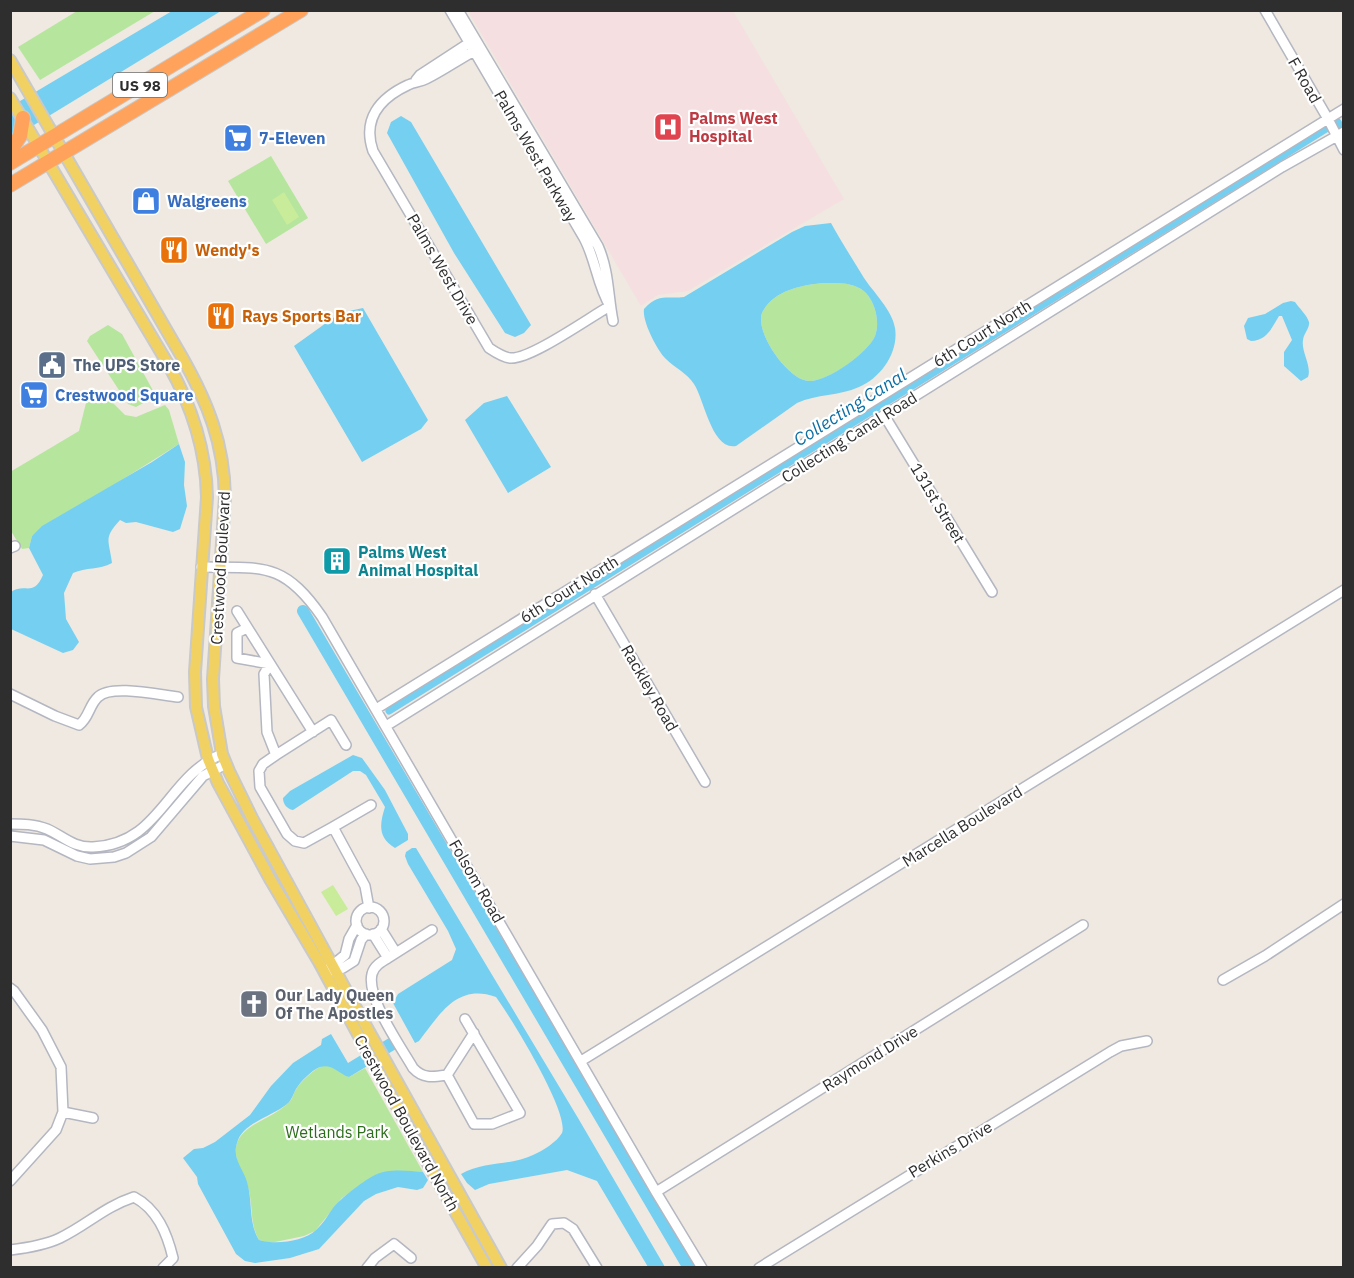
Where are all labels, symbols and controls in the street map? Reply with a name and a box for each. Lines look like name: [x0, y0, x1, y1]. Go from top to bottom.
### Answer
street label: F Road: [1284, 54, 1326, 106]
road number: US 98: [113, 73, 167, 97]
street label: Palms West Parkway: [490, 87, 582, 225]
place label: Palms West Hospital: [689, 108, 778, 146]
hospital icon: Palms West Hospital: [652, 111, 684, 143]
supermarket icon: 7-Eleven: [222, 122, 254, 154]
place label: 7-Eleven: [259, 128, 325, 148]
shop icon: Walgreens: [130, 185, 162, 217]
place label: Walgreens: [167, 191, 247, 211]
street label: Palms West Drive: [403, 210, 483, 328]
restaurant icon: Wendy's: [158, 234, 190, 266]
place label: Wendy's: [195, 240, 260, 260]
street label: 6th Court North: [929, 295, 1035, 371]
restaurant icon: Rays Sports Bar: [205, 300, 237, 332]
place label: Rays Sports Bar: [242, 306, 362, 326]
public building icon: The UPS Store: [36, 349, 68, 381]
place label: The UPS Store: [73, 355, 180, 375]
water label: Collecting Canal: [789, 363, 911, 451]
supermarket icon: Crestwood Square: [18, 379, 50, 411]
place label: Crestwood Square: [55, 385, 193, 405]
street label: Collecting Canal Road: [777, 387, 921, 487]
street label: 131st Street: [906, 459, 970, 547]
street label: Crestwood Boulevard: [206, 491, 234, 645]
place label: Palms West Animal Hospital: [358, 542, 478, 580]
building icon: Palms West Animal Hospital: [321, 545, 353, 577]
street label: 6th Court North: [516, 551, 622, 627]
street label: Rackley Road: [617, 641, 683, 735]
street label: Marcella Boulevard: [898, 781, 1026, 871]
street label: Folsom Road: [445, 836, 509, 926]
place label: Our Lady Queen Of The Apostles: [275, 985, 394, 1023]
church icon: Our Lady Queen Of The Apostles: [238, 988, 270, 1020]
street label: Raymond Drive: [819, 1021, 922, 1095]
street label: Crestwood Boulevard North: [350, 1031, 464, 1215]
street label: Perkins Drive: [904, 1116, 996, 1182]
park label: Wetlands Park: [285, 1122, 389, 1142]

